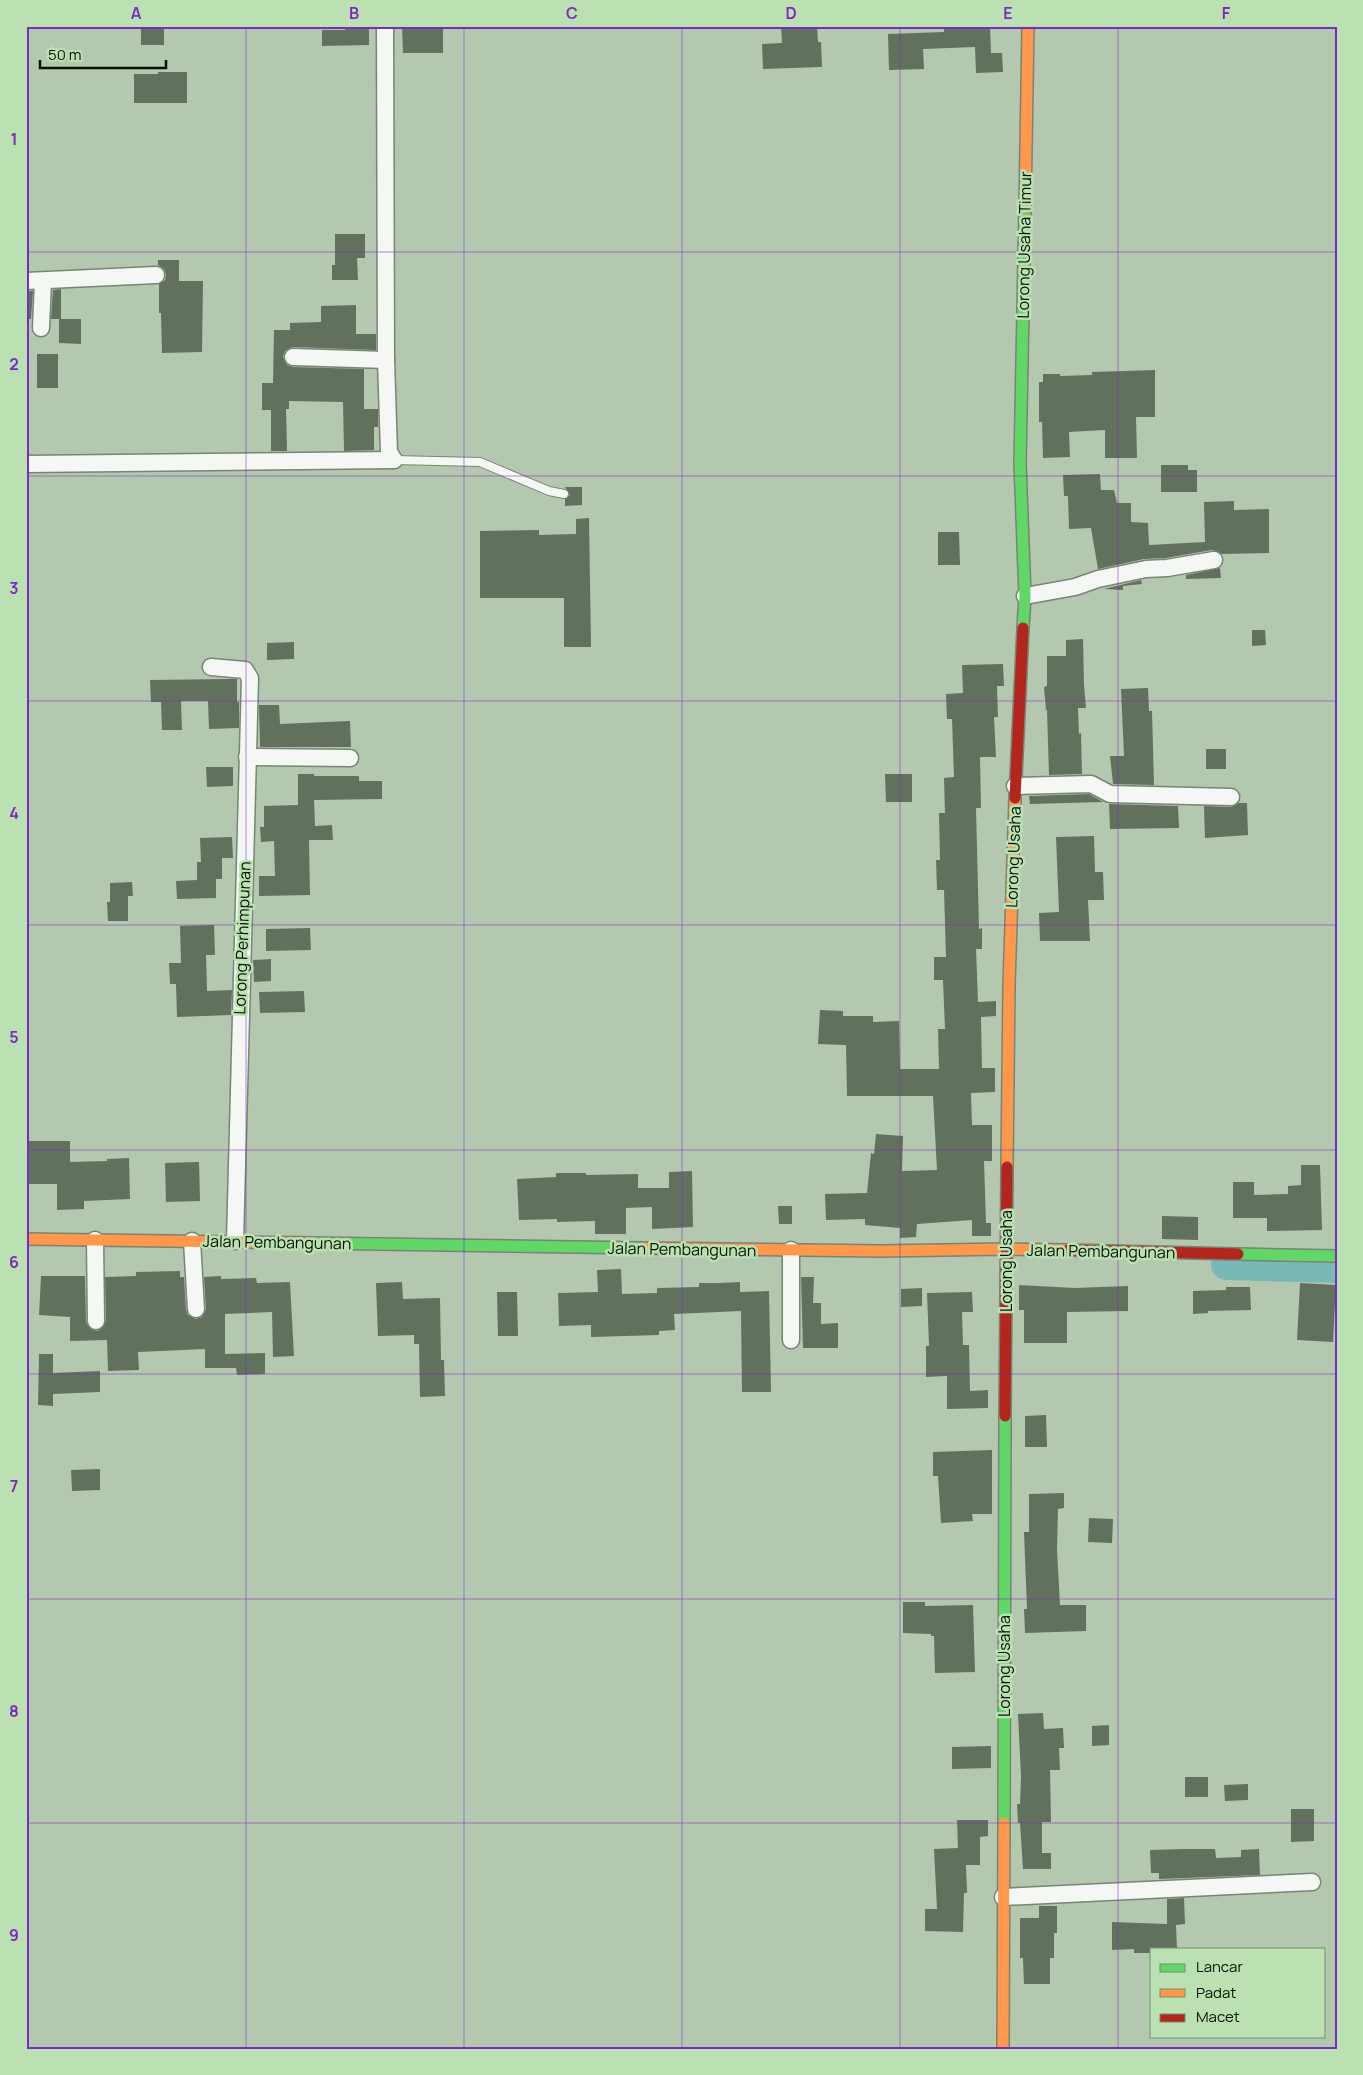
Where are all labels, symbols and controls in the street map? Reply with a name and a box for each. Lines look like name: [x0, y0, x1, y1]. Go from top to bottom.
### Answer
text: A: [131, 2, 142, 24]
text: B: [349, 2, 359, 24]
text: C: [566, 2, 578, 24]
text: D: [785, 2, 797, 24]
text: E: [1003, 2, 1013, 24]
text: F: [1222, 2, 1231, 24]
scale bar: [40, 38, 166, 70]
text: 50 m: [48, 44, 82, 65]
text: 1: [10, 128, 18, 150]
street label: Lorong Usaha Timur: [1012, 171, 1036, 319]
text: 2: [9, 353, 19, 375]
text: 3: [9, 577, 19, 599]
text: 4: [9, 802, 19, 824]
street label: Lorong Usaha: [1000, 806, 1026, 908]
street label: Lorong Perhimpunan: [228, 861, 256, 1015]
text: 5: [9, 1026, 19, 1048]
street label: Lorong Usaha: [995, 1210, 1017, 1312]
street label: Jalan Pembangunan: [202, 1230, 352, 1254]
street label: Jalan Pembangunan: [607, 1237, 757, 1261]
street label: Jalan Pembangunan: [1026, 1239, 1176, 1263]
text: 6: [9, 1251, 19, 1273]
text: 7: [10, 1475, 18, 1497]
street label: Lorong Usaha: [993, 1615, 1015, 1717]
text: 8: [9, 1700, 19, 1722]
text: 9: [9, 1924, 19, 1946]
legend: [1150, 1948, 1326, 2038]
text: Lancar: [1196, 1956, 1243, 1977]
text: Padat: [1196, 1982, 1236, 2003]
text: Macet: [1196, 2006, 1240, 2027]

